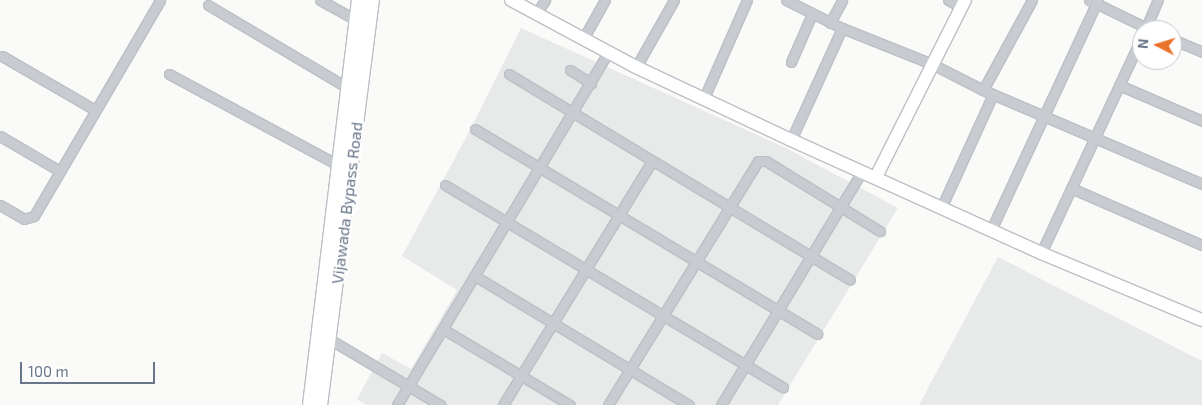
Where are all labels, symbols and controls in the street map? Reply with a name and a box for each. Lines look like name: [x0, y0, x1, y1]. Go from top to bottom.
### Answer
north arrow: [1132, 20, 1182, 70]
text: N: [1134, 38, 1151, 50]
street label: Vijawada Bypass Road: [328, 121, 366, 285]
scale bar: [22, 352, 158, 384]
text: 100 m: [28, 362, 69, 380]

